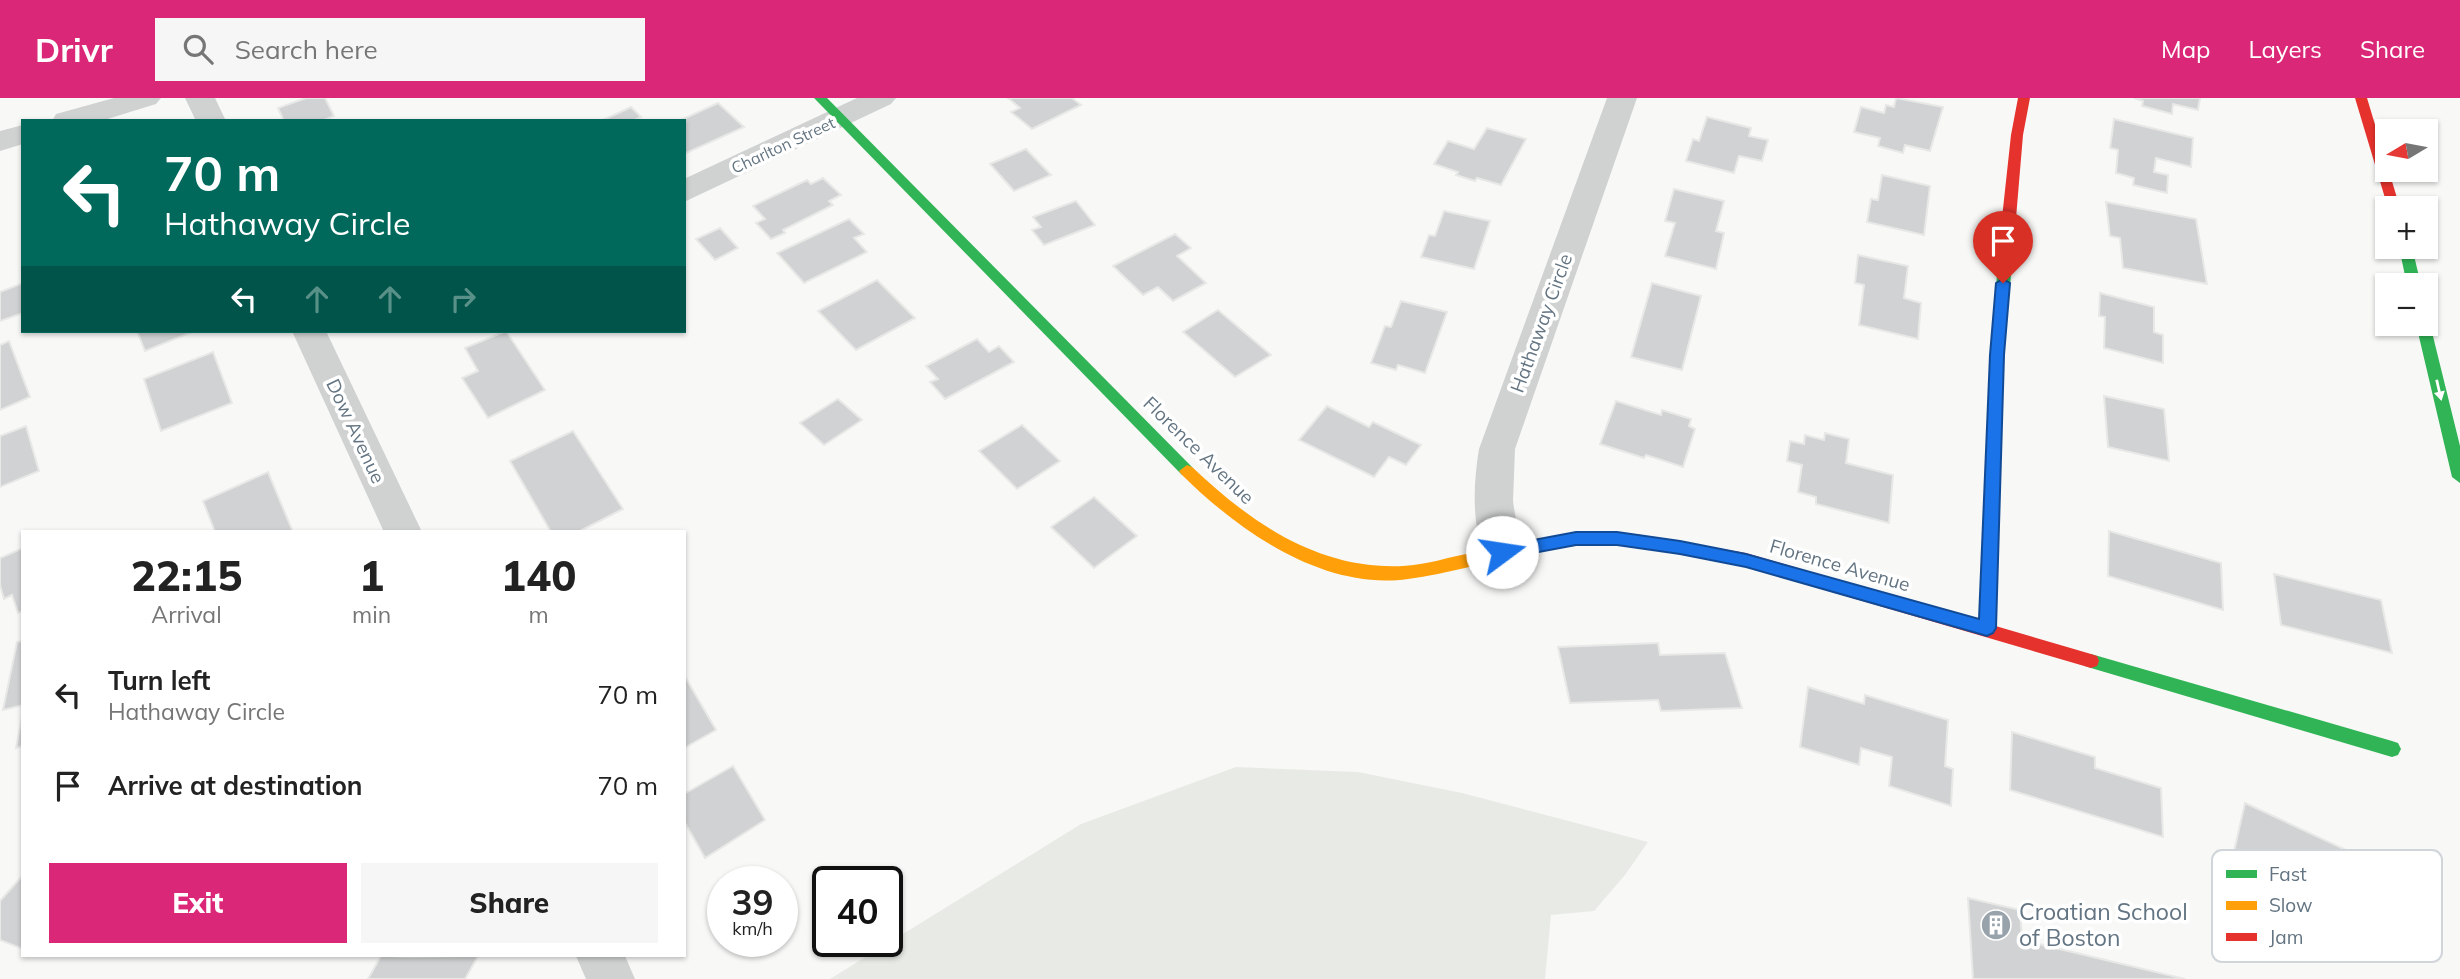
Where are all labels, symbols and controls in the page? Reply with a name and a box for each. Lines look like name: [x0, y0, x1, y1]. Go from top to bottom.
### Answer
search box: [155, 18, 645, 81]
text: Drivr: [35, 29, 113, 70]
icon: search: [179, 30, 217, 68]
text: Search here: [235, 33, 378, 66]
text: Map: [2161, 34, 2210, 64]
text: Layers: [2248, 34, 2322, 64]
text: Share: [2360, 34, 2425, 64]
street label: Charlton Street: [728, 112, 838, 178]
north arrow: [2375, 119, 2438, 182]
map controls: [2375, 119, 2438, 336]
text: 70 m: [164, 142, 280, 203]
icon: left: [49, 147, 140, 238]
button: +: [2375, 196, 2438, 259]
text: Hathaway Circle: [164, 203, 410, 243]
pin: [1973, 211, 2033, 283]
icon: arrive: [1984, 222, 2022, 260]
street label: Hathaway Circle: [1505, 250, 1577, 396]
button: −: [2375, 273, 2438, 336]
icon: left: [225, 280, 263, 318]
icon: ahead: [298, 280, 336, 318]
icon: ahead: [371, 280, 409, 318]
icon: right: [444, 280, 482, 318]
street label: Dow Avenue: [321, 375, 391, 487]
one-way arrow: [2434, 379, 2445, 401]
street label: Florence Avenue: [1139, 391, 1259, 509]
position arrow: [1465, 515, 1539, 589]
street label: Florence Avenue: [1767, 533, 1913, 597]
text: 22:15: [131, 549, 242, 602]
text: 1: [359, 549, 384, 602]
text: 140: [501, 549, 576, 602]
text: Arrival: [151, 600, 222, 629]
text: min: [352, 600, 391, 629]
text: m: [528, 600, 549, 629]
text: Turn left: [108, 664, 210, 697]
icon: left: [49, 676, 87, 714]
text: 70 m: [597, 678, 658, 711]
text: Hathaway Circle: [108, 697, 285, 726]
icon: arrive: [49, 767, 87, 805]
text: Arrive at destination: [108, 769, 363, 802]
text: 70 m: [597, 769, 658, 802]
legend: [2212, 850, 2442, 962]
text: Fast: [2269, 862, 2307, 886]
button: Exit: [49, 863, 347, 943]
button: Share: [361, 863, 658, 943]
speed limit sign: 40: [812, 866, 903, 957]
text: 39: [731, 880, 774, 924]
text: Slow: [2269, 893, 2313, 917]
place label: Croatian School of Boston: [2019, 897, 2188, 952]
building icon: Croatian School of Boston: [1979, 908, 2013, 942]
text: km/h: [732, 917, 773, 940]
text: Jam: [2269, 925, 2303, 949]

